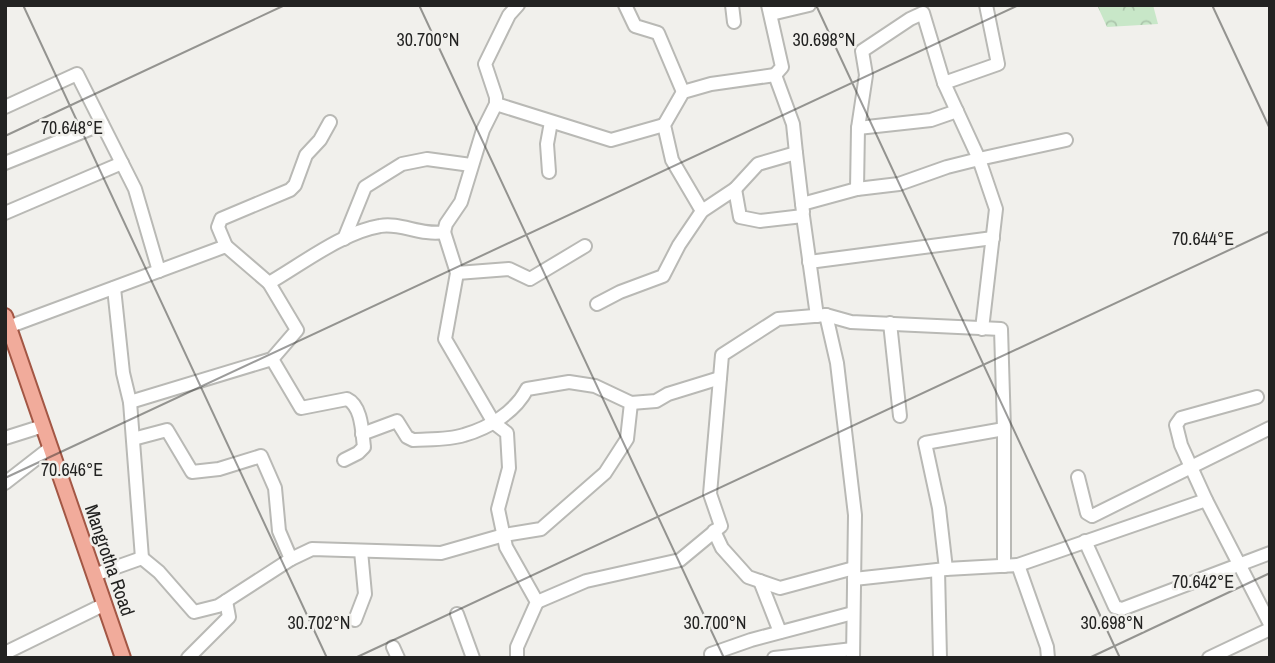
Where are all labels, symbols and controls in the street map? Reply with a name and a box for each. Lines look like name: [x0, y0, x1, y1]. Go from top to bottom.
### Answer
text: 30.700°N: [397, 27, 460, 52]
text: 30.698°N: [793, 27, 856, 52]
text: 70.648°E: [41, 115, 103, 140]
text: 70.644°E: [1172, 226, 1234, 251]
text: 70.646°E: [41, 457, 103, 482]
street label: Mangrotha Road: [79, 501, 141, 619]
text: 70.642°E: [1172, 569, 1234, 594]
text: 30.702°N: [288, 610, 351, 635]
text: 30.700°N: [684, 610, 747, 635]
text: 30.698°N: [1081, 610, 1144, 635]

